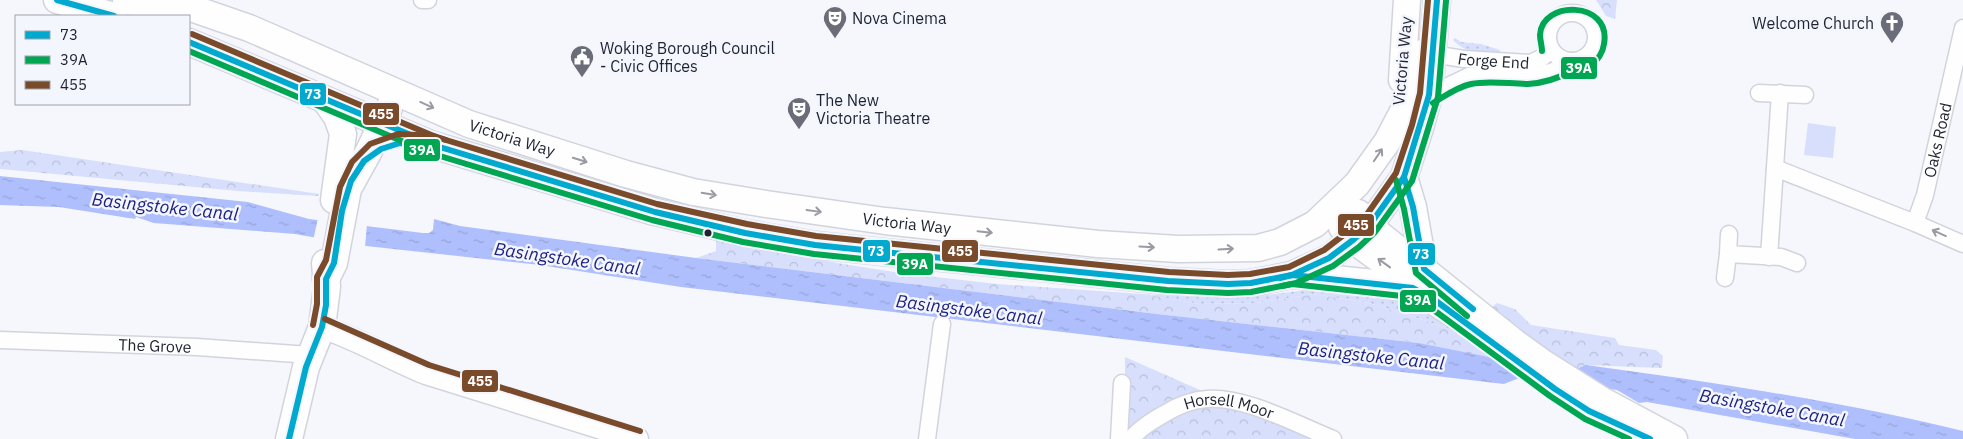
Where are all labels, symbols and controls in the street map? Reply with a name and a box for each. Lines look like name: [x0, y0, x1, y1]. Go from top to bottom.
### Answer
theatre icon: Nova Cinema: [822, 5, 848, 39]
place label: Nova Cinema: [852, 8, 947, 28]
church icon: Welcome Church: [1879, 10, 1905, 44]
place label: Welcome Church: [1752, 13, 1874, 33]
legend: [15, 15, 190, 105]
street label: Victoria Way: [1388, 16, 1416, 106]
text: 73: [60, 25, 78, 44]
place label: Woking Borough Council - Civic Offices: [600, 38, 775, 76]
public building icon: Woking Borough Council - Civic Offices: [569, 44, 595, 78]
street label: Forge End: [1456, 48, 1530, 73]
text: 39A: [60, 50, 88, 69]
line badge: 39A: [1560, 56, 1598, 80]
text: 39A: [1566, 59, 1593, 77]
text: 455: [60, 75, 87, 94]
line badge: 73: [299, 82, 327, 106]
text: 73: [305, 85, 321, 103]
place label: The New Victoria Theatre: [816, 90, 930, 128]
theatre icon: The New Victoria Theatre: [786, 96, 812, 130]
one-way arrow: [419, 101, 434, 110]
street label: Oaks Road: [1919, 101, 1956, 180]
line badge: 455: [362, 102, 400, 126]
text: 455: [368, 105, 394, 123]
street label: Victoria Way: [467, 115, 558, 161]
line badge: 39A: [403, 138, 441, 162]
text: 39A: [409, 141, 436, 159]
one-way arrow: [1373, 148, 1383, 162]
one-way arrow: [572, 155, 588, 165]
water label: Basingstoke Canal: [91, 187, 240, 226]
one-way arrow: [700, 190, 716, 200]
one-way arrow: [806, 206, 822, 216]
street label: Victoria Way: [861, 208, 952, 238]
line badge: 455: [1337, 213, 1375, 237]
text: 455: [1343, 216, 1369, 234]
one-way arrow: [977, 227, 993, 237]
unlabelled marker: [703, 228, 713, 238]
one-way arrow: [1932, 228, 1947, 238]
water label: Basingstoke Canal: [493, 237, 642, 280]
line badge: 73: [862, 239, 891, 263]
line badge: 455: [941, 239, 979, 263]
text: 73: [868, 242, 884, 260]
text: 455: [947, 242, 973, 260]
line badge: 73: [1407, 242, 1436, 266]
one-way arrow: [1139, 243, 1155, 252]
one-way arrow: [1218, 245, 1234, 254]
text: 73: [1413, 245, 1429, 263]
line badge: 39A: [896, 252, 934, 276]
text: 39A: [902, 255, 929, 273]
one-way arrow: [1377, 258, 1391, 268]
water label: Basingstoke Canal: [895, 289, 1044, 330]
line badge: 39A: [1399, 289, 1437, 313]
text: 39A: [1405, 291, 1432, 309]
street label: The Grove: [118, 334, 192, 357]
water label: Basingstoke Canal: [1297, 336, 1446, 375]
line badge: 455: [461, 369, 499, 393]
text: 455: [467, 372, 493, 390]
water label: Basingstoke Canal: [1698, 383, 1847, 432]
street label: Horsell Moor: [1181, 389, 1277, 423]

